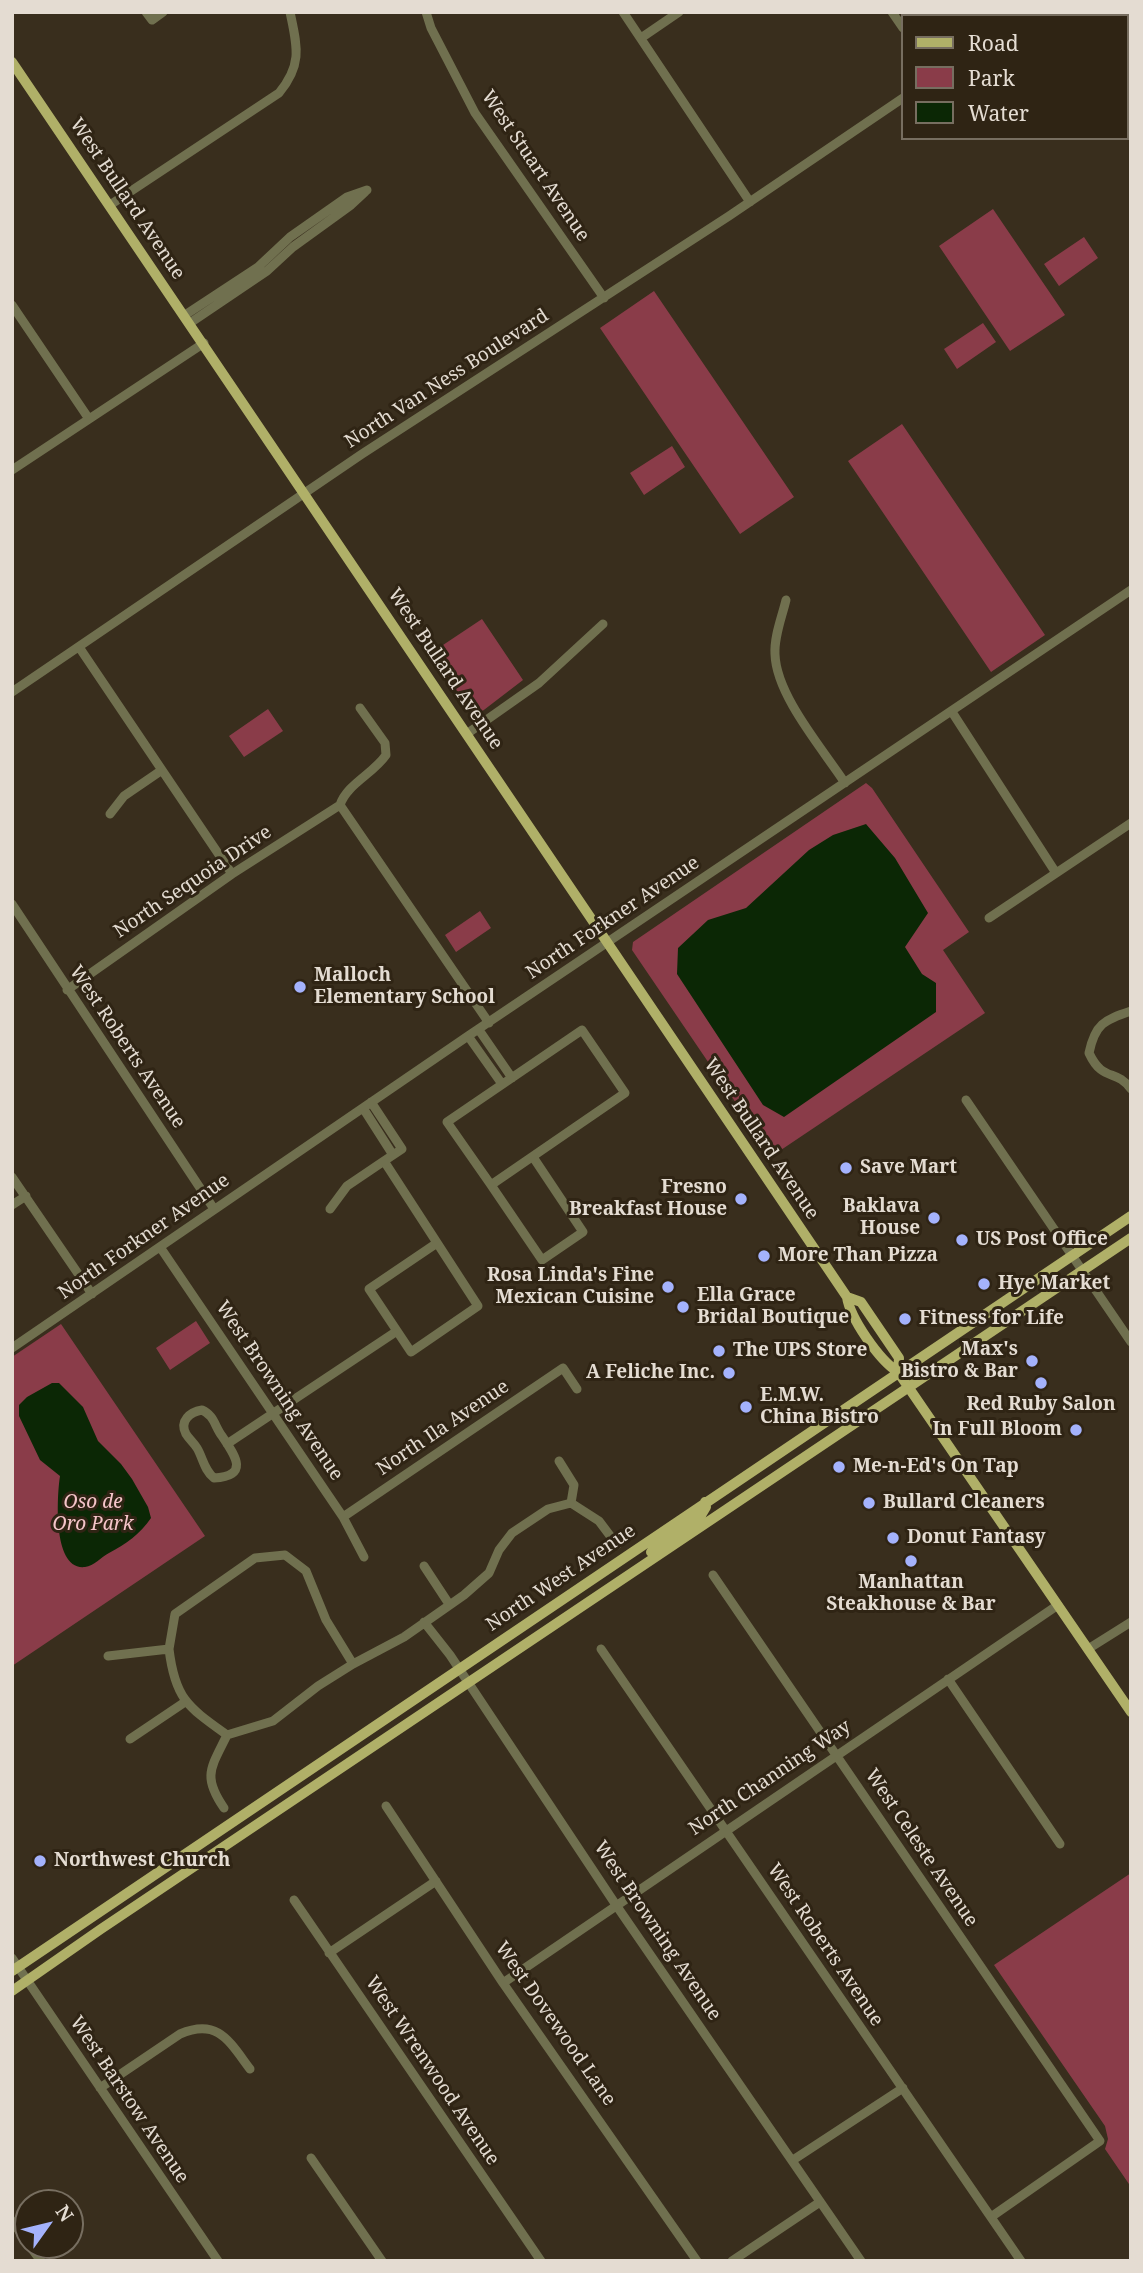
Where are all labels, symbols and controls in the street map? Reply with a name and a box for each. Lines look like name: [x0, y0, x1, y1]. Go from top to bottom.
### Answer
legend: [902, 14, 1129, 140]
text: Road: [968, 29, 1019, 57]
text: Park: [968, 64, 1015, 92]
street label: West Stuart Avenue: [476, 86, 594, 246]
text: Water: [968, 99, 1029, 127]
street label: West Bullard Avenue: [65, 114, 189, 284]
street label: North Van Ness Boulevard: [341, 305, 553, 453]
street label: West Bullard Avenue: [383, 584, 507, 754]
street label: North Sequoia Drive: [110, 821, 276, 943]
street label: North Forkner Avenue: [522, 852, 704, 984]
street label: West Roberts Avenue: [64, 961, 190, 1133]
place label: Malloch Elementary School: [314, 965, 495, 1009]
marker: Malloch Elementary School: [292, 979, 308, 995]
street label: West Bullard Avenue: [699, 1054, 823, 1224]
place label: Save Mart: [860, 1157, 957, 1179]
marker: Save Mart: [838, 1160, 854, 1176]
street label: North Forkner Avenue: [54, 1169, 234, 1305]
place label: Fresno Breakfast House: [569, 1177, 727, 1221]
marker: Fresno Breakfast House: [733, 1191, 749, 1207]
place label: Baklava House: [843, 1196, 920, 1240]
marker: Baklava House: [926, 1210, 942, 1226]
place label: US Post Office: [976, 1229, 1108, 1251]
marker: US Post Office: [954, 1232, 970, 1248]
place label: More Than Pizza: [778, 1245, 938, 1267]
marker: More Than Pizza: [756, 1248, 772, 1264]
place label: Rosa Linda's Fine Mexican Cuisine: [487, 1265, 654, 1309]
place label: Hye Market: [998, 1273, 1110, 1295]
marker: Hye Market: [976, 1276, 992, 1292]
marker: Rosa Linda's Fine Mexican Cuisine: [660, 1279, 676, 1295]
place label: Ella Grace Bridal Boutique: [697, 1285, 849, 1329]
street label: West Browning Avenue: [210, 1297, 348, 1485]
marker: Ella Grace Bridal Boutique: [675, 1299, 691, 1315]
place label: Fitness for Life: [919, 1308, 1064, 1330]
marker: Fitness for Life: [897, 1311, 913, 1327]
place label: Max's Bistro & Bar: [901, 1339, 1018, 1383]
place label: The UPS Store: [733, 1340, 867, 1362]
marker: The UPS Store: [711, 1343, 727, 1359]
marker: Max's Bistro & Bar: [1024, 1353, 1040, 1369]
place label: A Feliche Inc.: [586, 1362, 715, 1384]
marker: A Feliche Inc.: [721, 1365, 737, 1381]
street label: North Ila Avenue: [373, 1375, 513, 1481]
marker: Red Ruby Salon: [1033, 1375, 1049, 1391]
place label: E.M.W. China Bistro: [760, 1385, 879, 1429]
place label: Red Ruby Salon: [966, 1394, 1116, 1416]
marker: E.M.W. China Bistro: [738, 1399, 754, 1415]
place label: In Full Bloom: [932, 1419, 1062, 1441]
marker: In Full Bloom: [1068, 1422, 1084, 1438]
place label: Me-n-Ed's On Tap: [853, 1456, 1019, 1478]
marker: Me-n-Ed's On Tap: [831, 1459, 847, 1475]
park label: Oso de Oro Park: [53, 1492, 133, 1536]
place label: Bullard Cleaners: [883, 1492, 1045, 1514]
marker: Bullard Cleaners: [861, 1495, 877, 1511]
street label: North West Avenue: [482, 1520, 640, 1636]
place label: Donut Fantasy: [907, 1527, 1046, 1549]
marker: Donut Fantasy: [885, 1530, 901, 1546]
marker: Manhattan Steakhouse & Bar: [903, 1553, 919, 1569]
place label: Manhattan Steakhouse & Bar: [826, 1572, 996, 1616]
street label: North Channing Way: [685, 1715, 855, 1841]
street label: West Celeste Avenue: [860, 1765, 982, 1931]
street label: West Browning Avenue: [588, 1837, 726, 2025]
place label: Northwest Church: [54, 1850, 231, 1872]
marker: Northwest Church: [32, 1853, 48, 1869]
street label: West Roberts Avenue: [762, 1859, 888, 2031]
street label: West Dovewood Lane: [490, 1938, 620, 2110]
street label: West Wrenwood Avenue: [360, 1972, 504, 2170]
street label: West Barstow Avenue: [65, 2012, 193, 2188]
north arrow: [14, 2189, 84, 2259]
text: N: [50, 2200, 80, 2227]

